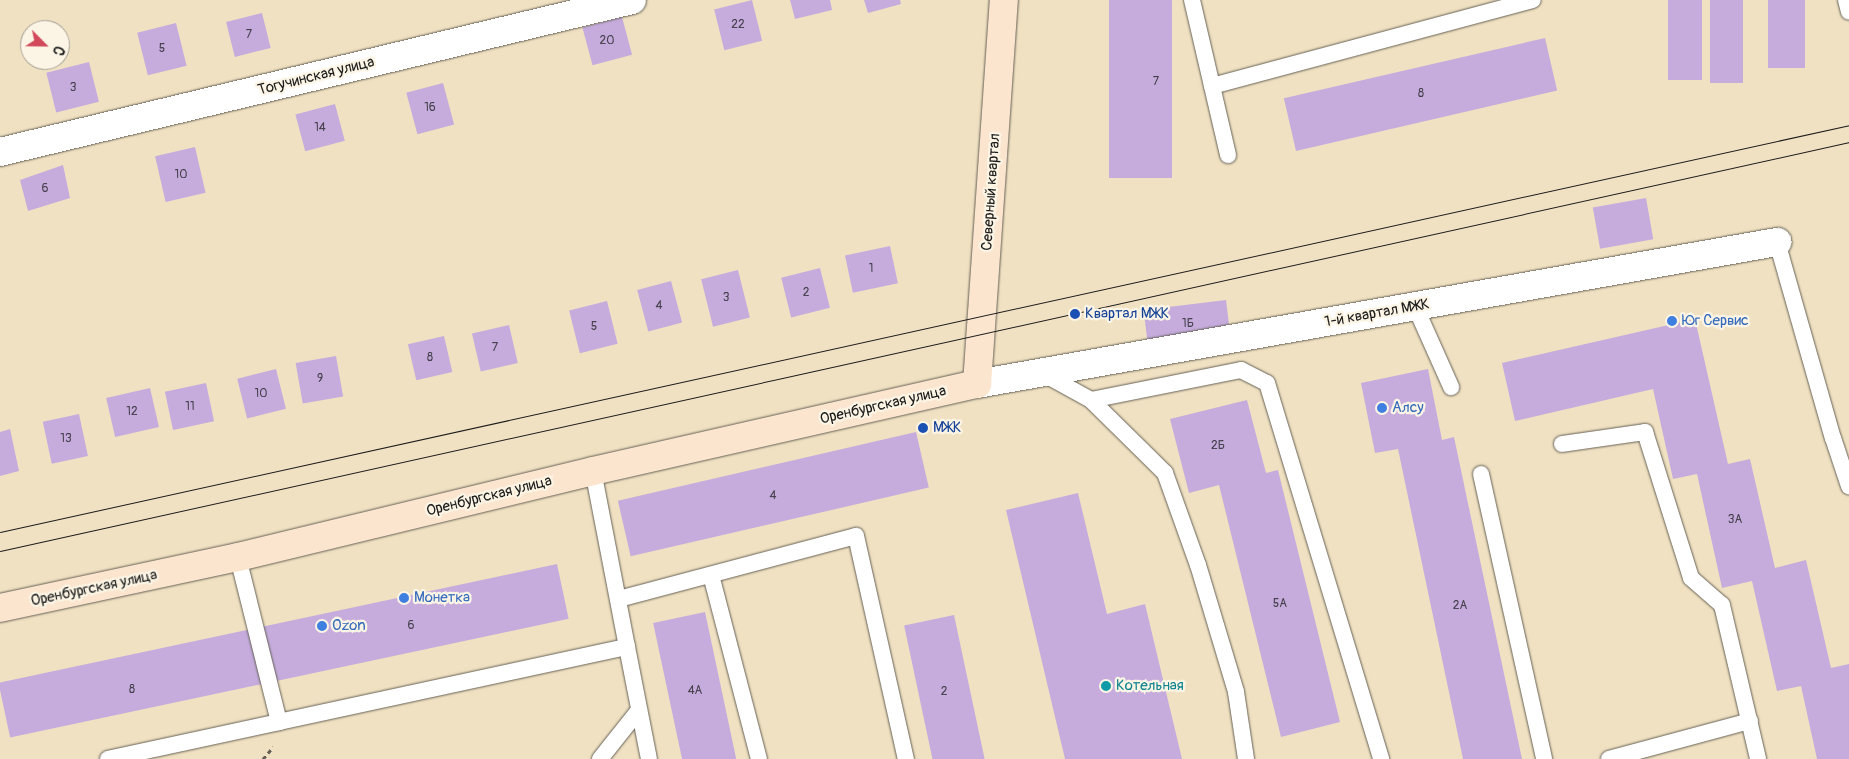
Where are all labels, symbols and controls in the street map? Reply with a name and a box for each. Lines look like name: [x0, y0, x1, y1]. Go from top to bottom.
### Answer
house number: 22: [731, 18, 745, 32]
north arrow: [20, 20, 70, 70]
house number: 7: [246, 28, 252, 42]
house number: 20: [600, 34, 614, 48]
house number: 5: [159, 42, 165, 56]
text: С: [49, 43, 68, 58]
street label: Тогучинская улица: [256, 53, 376, 99]
house number: 7: [1153, 75, 1159, 89]
house number: 3: [70, 81, 76, 95]
house number: 8: [1418, 87, 1424, 101]
house number: 16: [424, 101, 436, 115]
house number: 14: [314, 121, 326, 135]
street label: Северный квартал: [978, 133, 1004, 251]
house number: 10: [175, 168, 187, 182]
house number: 6: [42, 182, 48, 196]
house number: 1: [869, 262, 873, 276]
house number: 2: [803, 286, 809, 300]
house number: 3: [723, 291, 729, 305]
street label: 1-й квартал МЖК: [1323, 295, 1431, 331]
house number: 4: [656, 299, 662, 313]
place label: Квартал МЖК: [1085, 305, 1169, 323]
marker: Квартал МЖК: [1069, 308, 1081, 320]
place label: Юг Сервис: [1682, 312, 1749, 330]
marker: Юг Сервис: [1666, 315, 1678, 327]
house number: 1Б: [1182, 317, 1194, 331]
house number: 5: [591, 320, 597, 334]
house number: 7: [492, 341, 498, 355]
house number: 8: [427, 351, 433, 365]
house number: 9: [317, 372, 323, 386]
street label: Оренбургская улица: [818, 382, 948, 428]
house number: 10: [255, 387, 267, 401]
place label: Алсу: [1392, 399, 1424, 417]
house number: 11: [185, 400, 195, 414]
marker: Алсу: [1376, 402, 1388, 414]
house number: 12: [126, 405, 138, 419]
place label: МЖК: [933, 419, 961, 437]
marker: МЖК: [917, 422, 929, 434]
house number: 13: [60, 432, 72, 446]
house number: 2Б: [1211, 439, 1225, 453]
street label: Оренбургская улица: [424, 472, 554, 520]
house number: 4: [770, 489, 776, 503]
house number: 3А: [1728, 513, 1742, 527]
street label: Оренбургская улица: [29, 566, 159, 610]
place label: Монетка: [414, 589, 470, 607]
marker: Монетка: [398, 592, 410, 604]
house number: 5А: [1273, 597, 1287, 611]
house number: 2А: [1453, 599, 1467, 613]
place label: Ozon: [332, 617, 366, 635]
house number: 6: [408, 619, 414, 633]
marker: Ozon: [316, 620, 328, 632]
place label: Котельная: [1116, 677, 1184, 695]
marker: Котельная: [1100, 680, 1112, 692]
house number: 8: [129, 683, 135, 697]
house number: 4А: [688, 684, 702, 698]
house number: 2: [941, 685, 947, 699]

